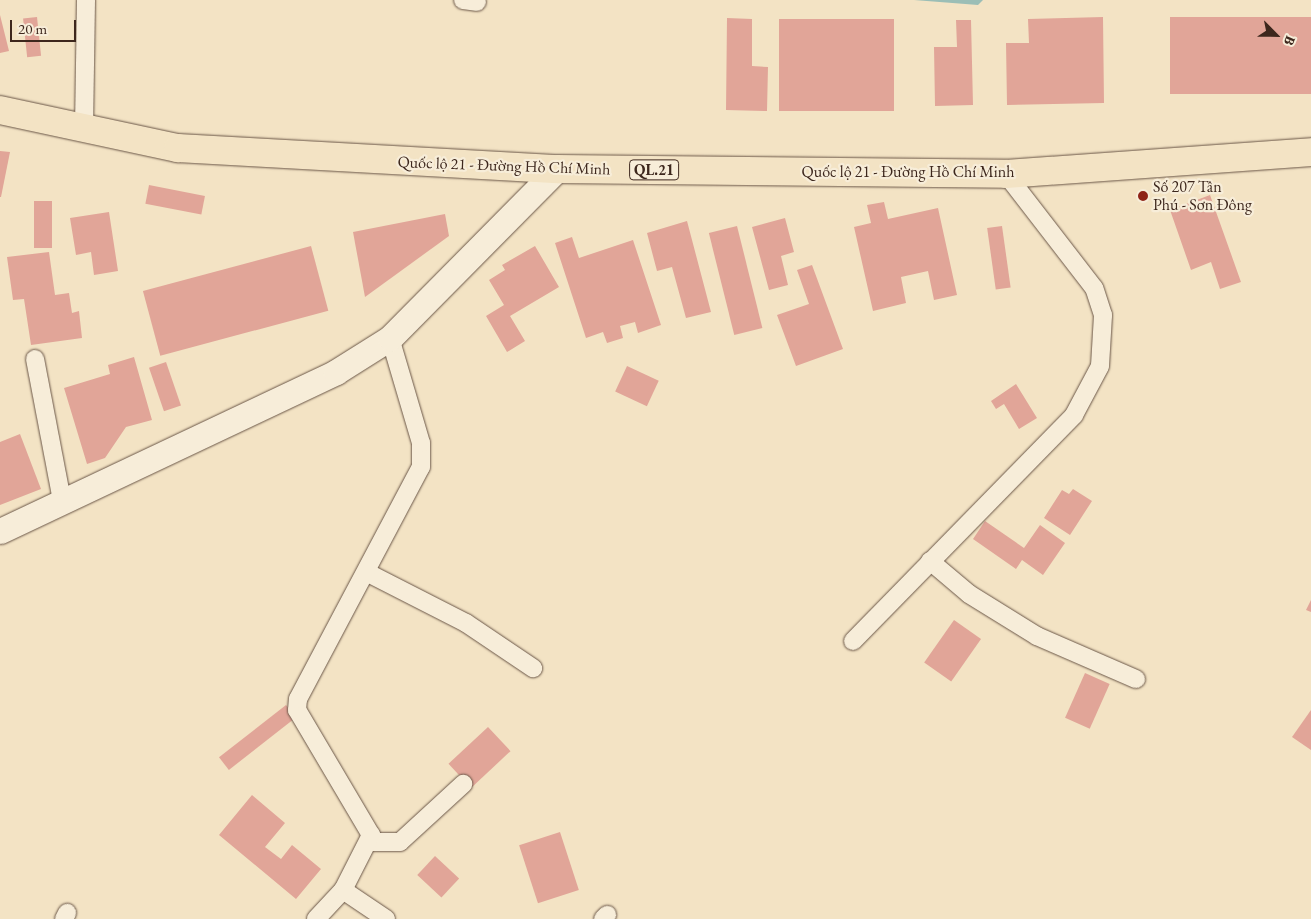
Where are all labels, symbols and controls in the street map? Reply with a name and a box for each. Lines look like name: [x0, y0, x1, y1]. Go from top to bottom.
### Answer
scale bar: [12, 10, 79, 42]
north arrow: [1251, 10, 1301, 60]
text: 20 m: [18, 19, 47, 38]
text: B: [1280, 33, 1300, 48]
street label: Quốc lộ 21 - Đường Hồ Chí Minh: [397, 153, 611, 179]
road number: QL.21: [629, 158, 679, 182]
street label: Quốc lộ 21 - Đường Hồ Chí Minh: [802, 162, 1014, 182]
place label: Số 207 Tân Phú - Sơn Đông: [1153, 177, 1252, 215]
marker: Số 207 Tân Phú - Sơn Đông: [1137, 190, 1149, 202]

